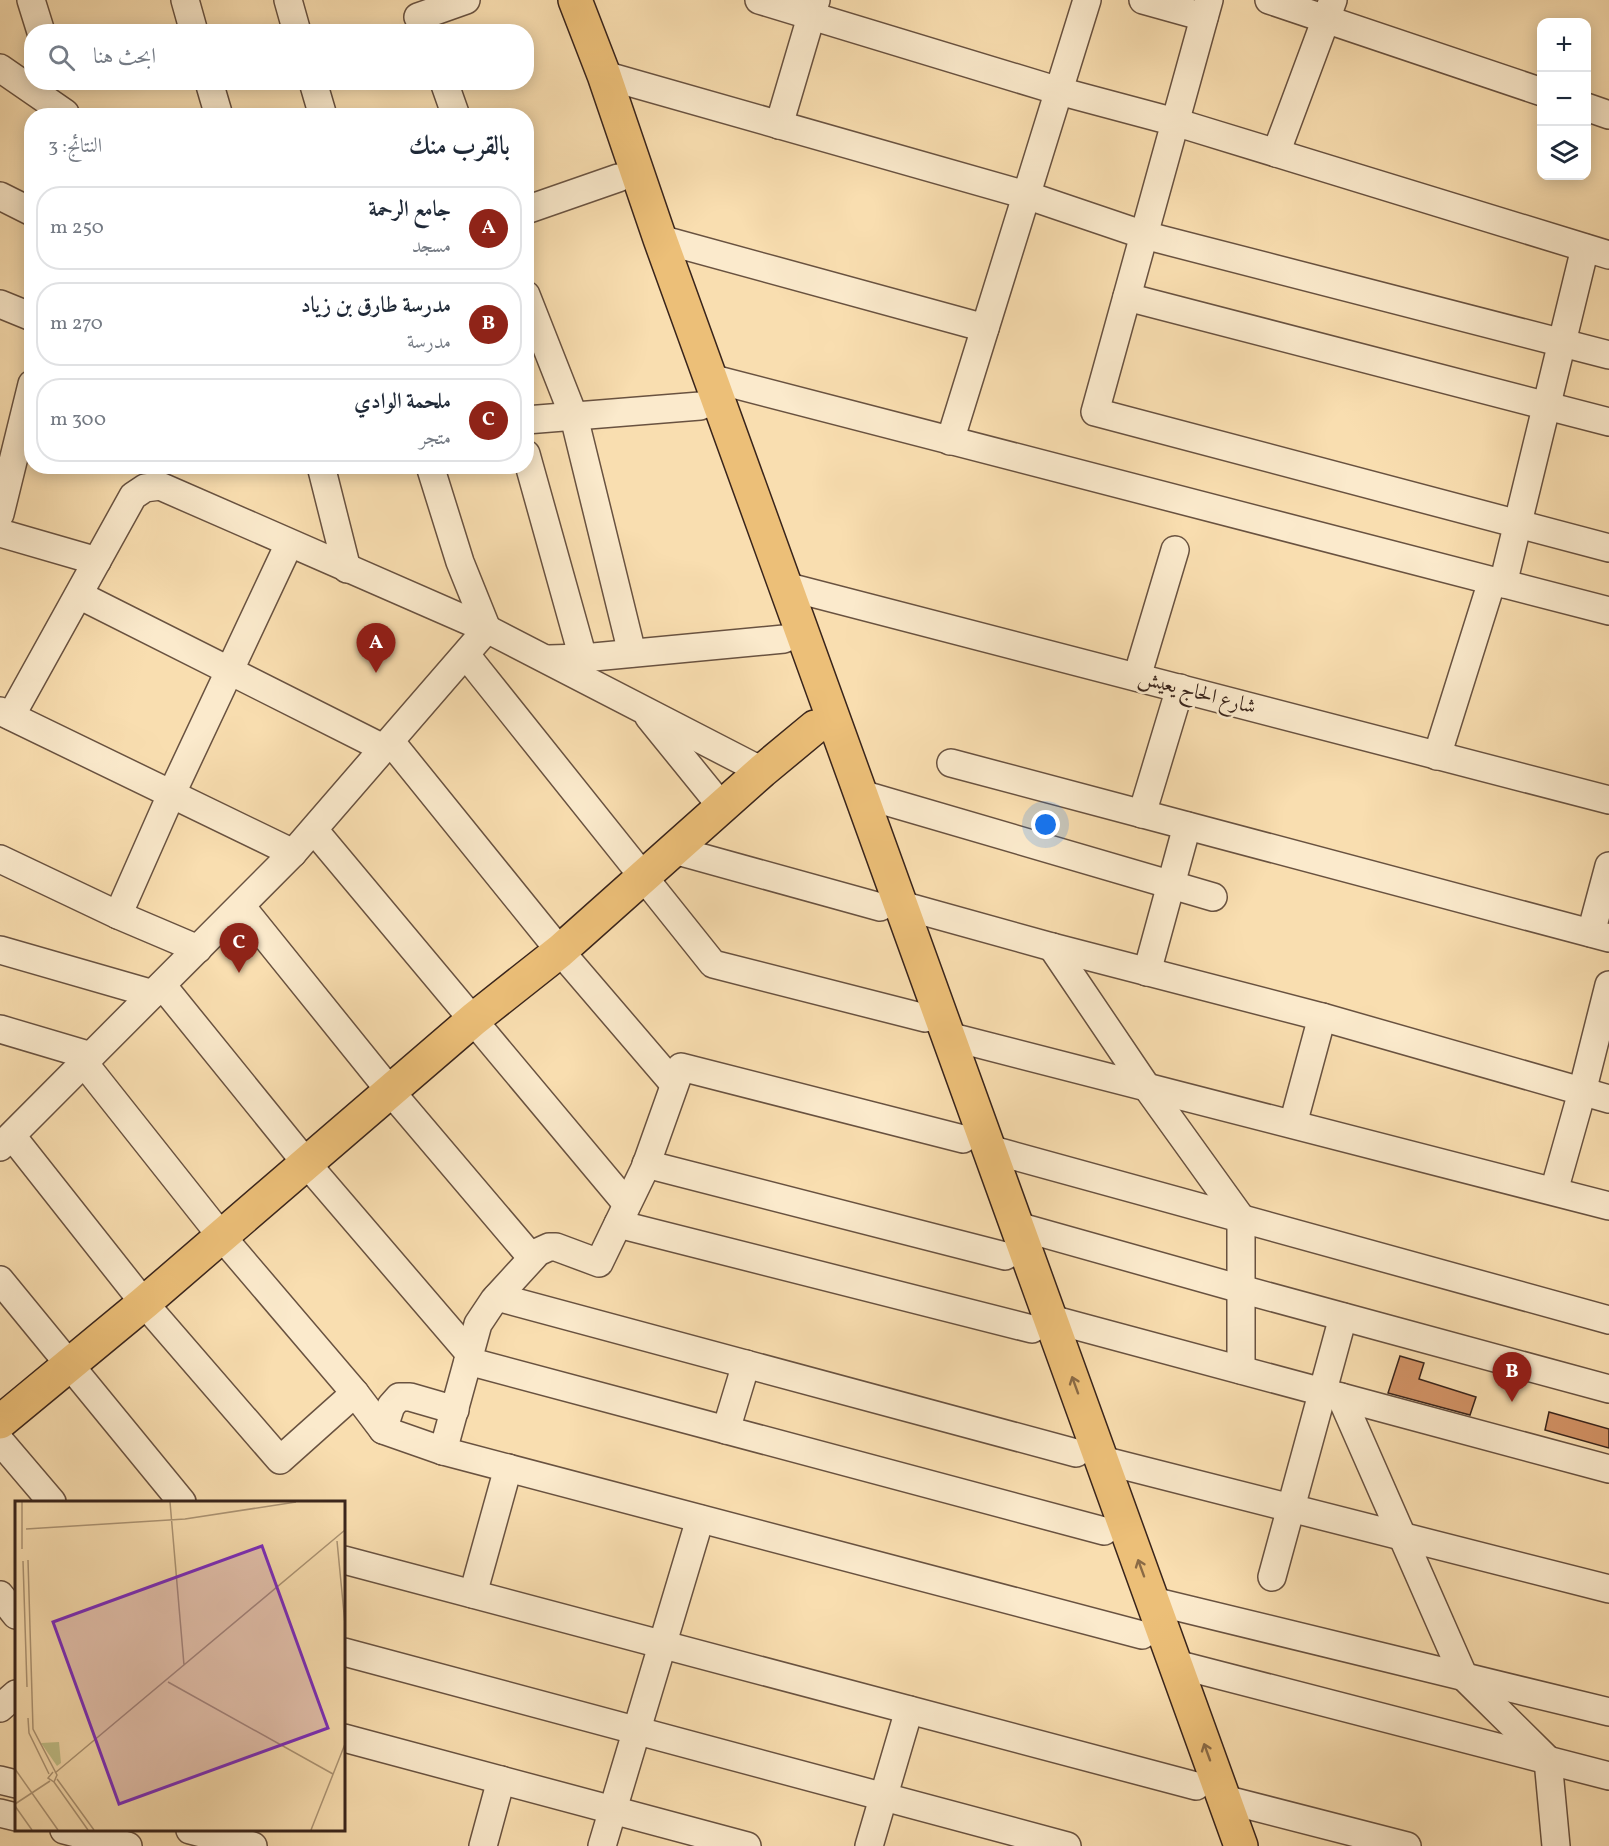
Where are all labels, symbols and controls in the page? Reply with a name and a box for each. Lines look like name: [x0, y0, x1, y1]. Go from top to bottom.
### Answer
map controls: [1537, 18, 1591, 180]
button: +: [1537, 18, 1591, 72]
search box: [24, 24, 534, 90]
icon: search: [45, 41, 78, 74]
text: ابحث هنا: [93, 42, 156, 73]
button: −: [1537, 72, 1591, 126]
button: layers: [1537, 126, 1591, 180]
text: بالقرب منك: [409, 129, 510, 165]
text: النتائج: 3: [48, 133, 102, 161]
text: جامع الرحمة: [368, 195, 451, 226]
text: 250 m: [50, 214, 104, 242]
text: A: [481, 214, 496, 242]
text: مسجد: [412, 233, 451, 261]
text: مدرسة طارق بن زياد: [301, 291, 451, 322]
text: 270 m: [50, 310, 103, 338]
text: B: [482, 310, 495, 338]
text: مدرسة: [407, 329, 451, 357]
text: ملحمة الوادي: [354, 387, 451, 418]
text: 300 m: [50, 406, 106, 434]
text: C: [482, 406, 495, 434]
text: متجر: [419, 425, 451, 453]
pin: A: [356, 624, 395, 673]
street label: شارع الحاج يعيش: [1134, 663, 1259, 726]
your location: [1031, 810, 1060, 839]
pin: C: [220, 924, 258, 973]
pin: B: [1492, 1352, 1532, 1402]
one-way arrow: [1068, 1376, 1079, 1395]
inset map: [15, 1501, 345, 1831]
one-way arrow: [1134, 1559, 1145, 1578]
one-way arrow: [1201, 1743, 1212, 1761]

